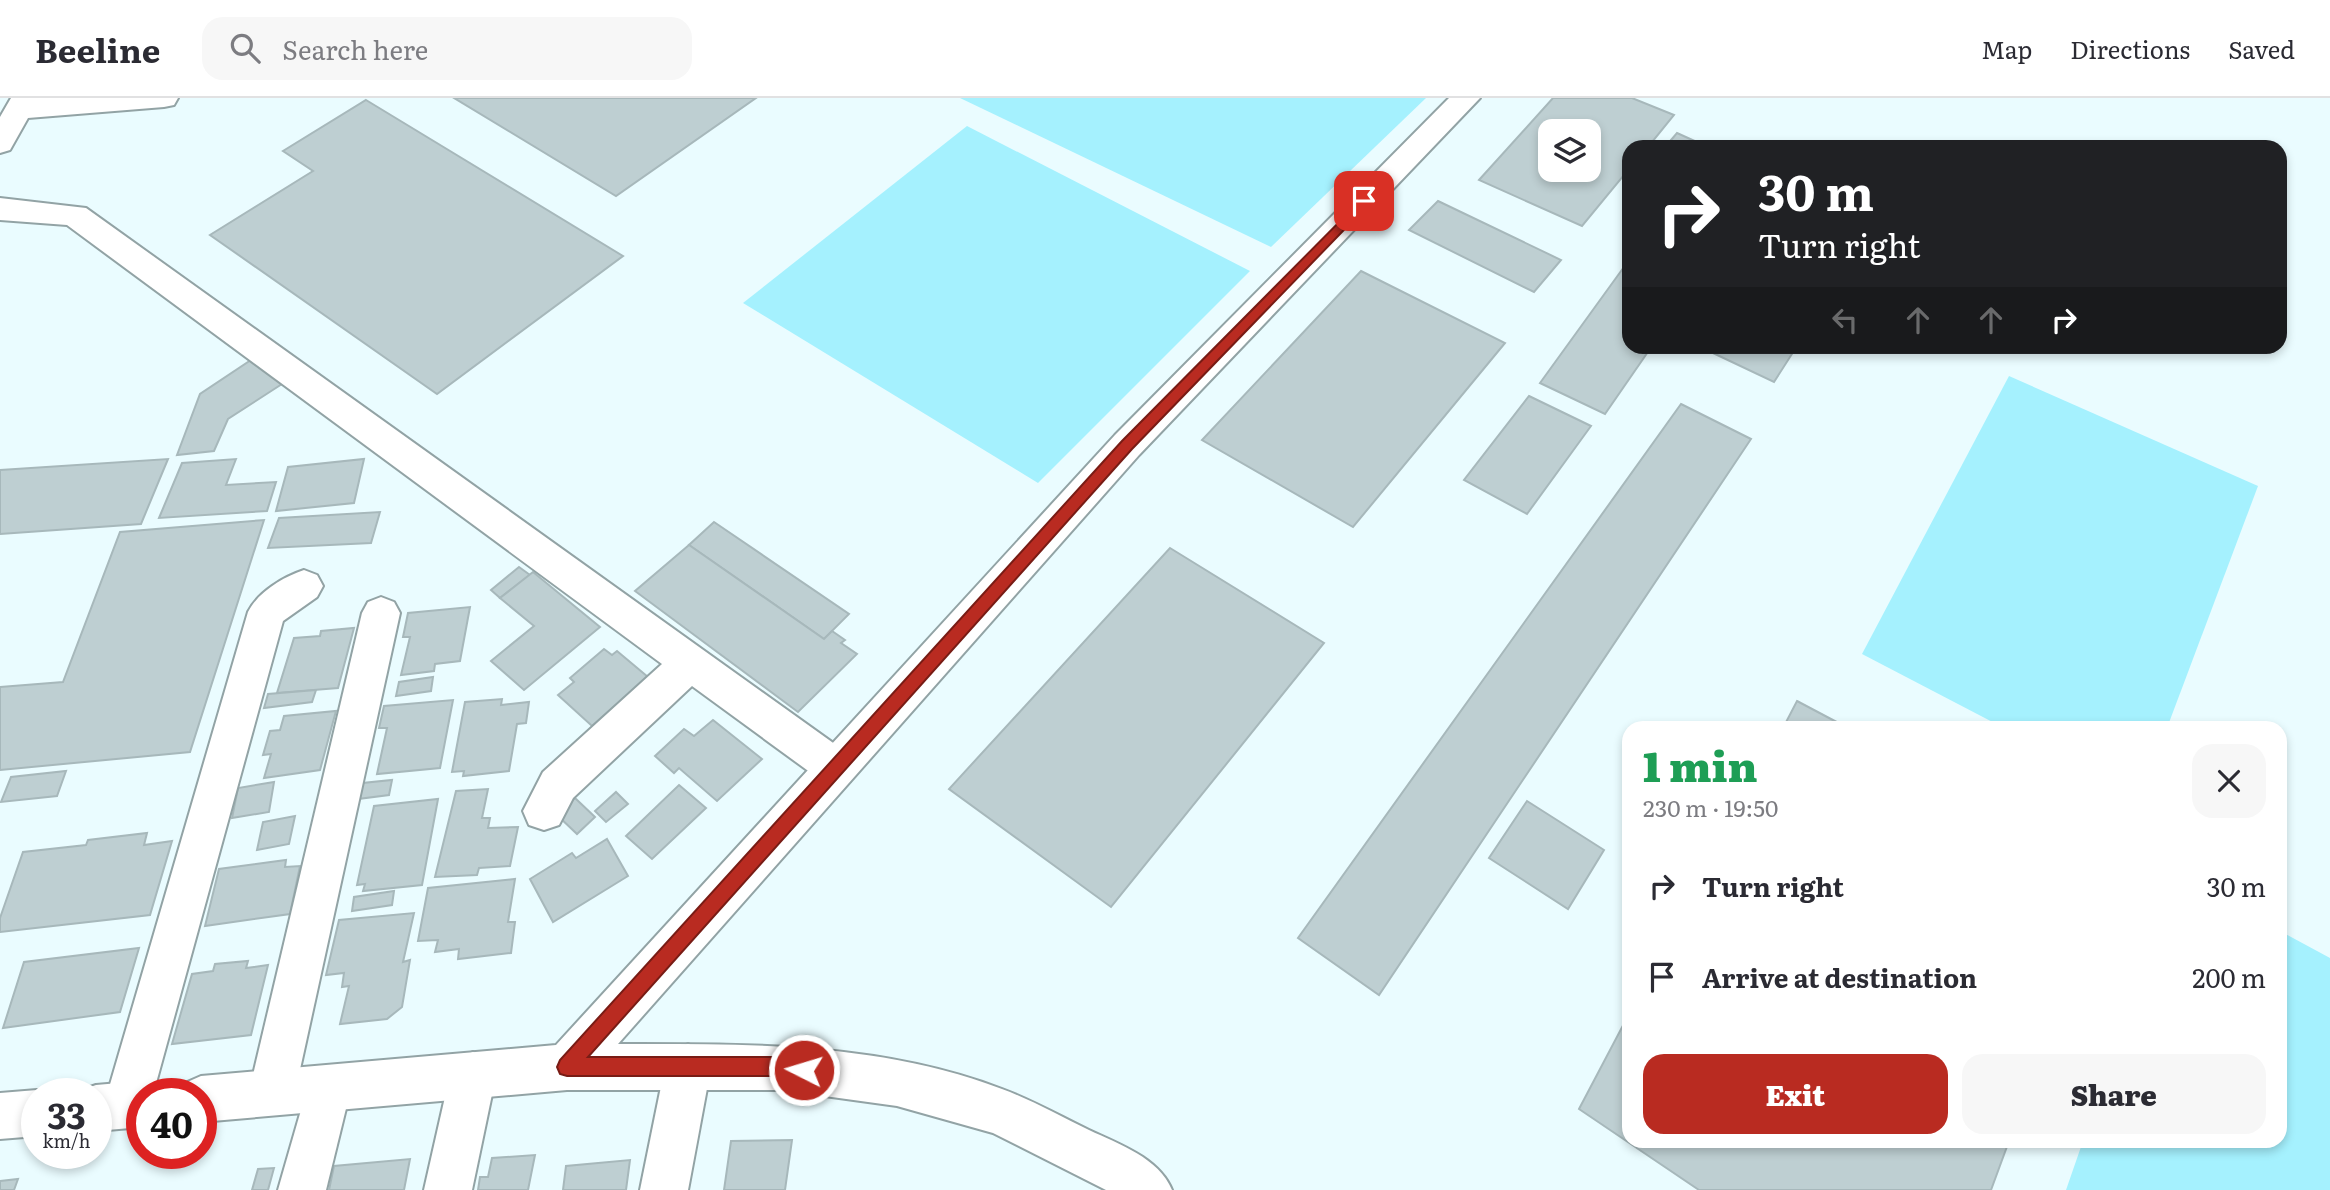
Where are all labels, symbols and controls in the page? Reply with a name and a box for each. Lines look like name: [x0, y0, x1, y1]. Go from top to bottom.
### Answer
search box: [202, 17, 692, 80]
text: Beeline: [35, 24, 160, 73]
icon: search: [226, 29, 264, 67]
text: Search here: [282, 29, 428, 68]
text: Map: [1981, 31, 2032, 66]
text: Directions: [2070, 31, 2190, 66]
text: Saved: [2228, 31, 2295, 66]
map controls: [1538, 119, 1601, 182]
button: layers: [1538, 119, 1601, 182]
text: 30 m: [1758, 153, 1874, 226]
icon: right: [1643, 168, 1734, 259]
pin: [1334, 171, 1394, 231]
icon: arrive: [1345, 182, 1383, 220]
text: Turn right: [1758, 220, 1920, 268]
icon: left: [1826, 301, 1864, 339]
icon: ahead: [1899, 301, 1937, 339]
icon: ahead: [1972, 301, 2010, 339]
icon: right: [2045, 301, 2083, 339]
text: 1 min: [1643, 733, 1758, 795]
button: close: [2192, 744, 2266, 818]
text: 230 m · 19:50: [1643, 790, 1778, 824]
text: Turn right: [1702, 866, 1844, 905]
text: 30 m: [2206, 866, 2266, 905]
icon: right: [1643, 867, 1681, 905]
text: Arrive at destination: [1702, 957, 1977, 996]
text: 200 m: [2192, 957, 2266, 996]
icon: arrive: [1643, 958, 1681, 996]
position arrow: [767, 1033, 841, 1107]
button: Exit: [1643, 1054, 1948, 1134]
button: Share: [1962, 1054, 2266, 1134]
speed limit sign: 40: [126, 1078, 217, 1169]
text: 33: [47, 1088, 86, 1140]
text: km/h: [43, 1127, 90, 1154]

